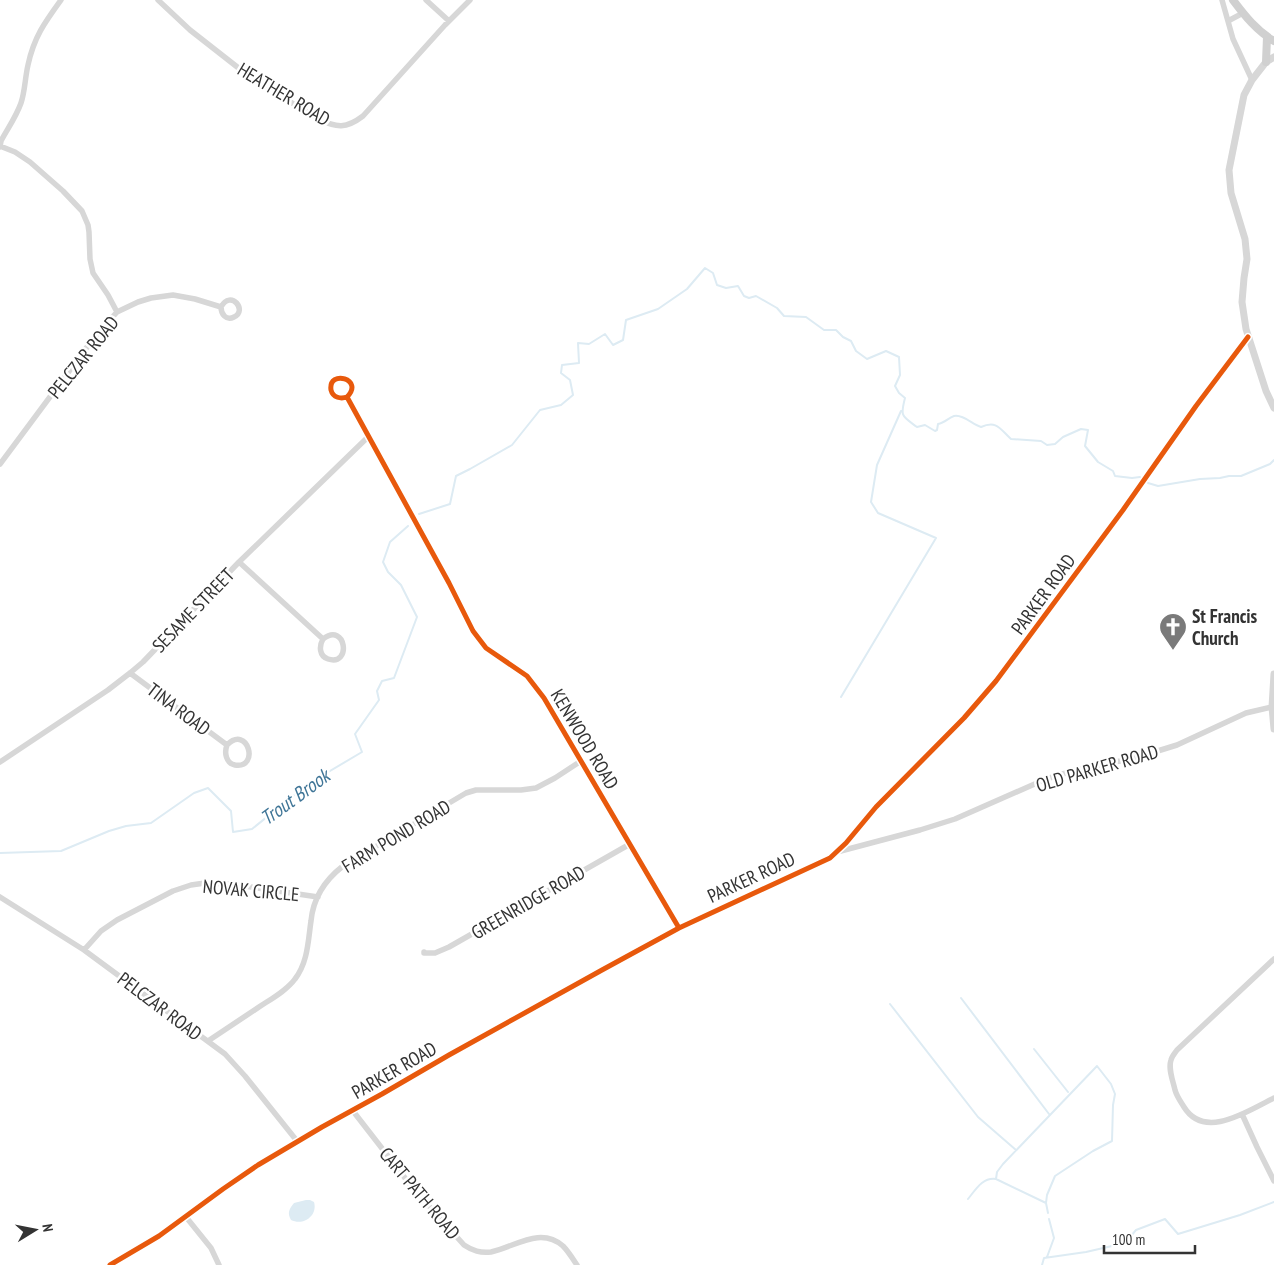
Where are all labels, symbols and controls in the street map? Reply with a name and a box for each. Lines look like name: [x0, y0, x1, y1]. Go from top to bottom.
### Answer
street label: HEATHER ROAD: [233, 57, 335, 131]
street label: PELCZAR ROAD: [42, 311, 124, 403]
street label: PARKER ROAD: [1006, 549, 1080, 639]
street label: SESAME STREET: [147, 562, 240, 657]
place label: St Francis Church: [1192, 604, 1258, 650]
church icon: St Francis Church: [1158, 612, 1188, 651]
street label: TINA ROAD: [143, 677, 215, 741]
street label: KENWOOD ROAD: [546, 685, 624, 793]
street label: OLD PARKER ROAD: [1033, 739, 1161, 797]
water label: Trout Brook: [255, 762, 337, 831]
street label: FARM POND ROAD: [337, 794, 455, 878]
street label: PARKER ROAD: [703, 846, 799, 908]
street label: GREENRIDGE ROAD: [467, 860, 589, 944]
street label: NOVAK CIRCLE: [202, 874, 300, 906]
street label: PELCZAR ROAD: [113, 966, 207, 1046]
street label: PARKER ROAD: [347, 1036, 441, 1104]
street label: CART PATH ROAD: [374, 1142, 466, 1244]
north arrow: [10, 1205, 60, 1255]
text: N: [38, 1222, 57, 1233]
scale bar: [1104, 1222, 1195, 1254]
text: 100 m: [1112, 1230, 1145, 1249]

